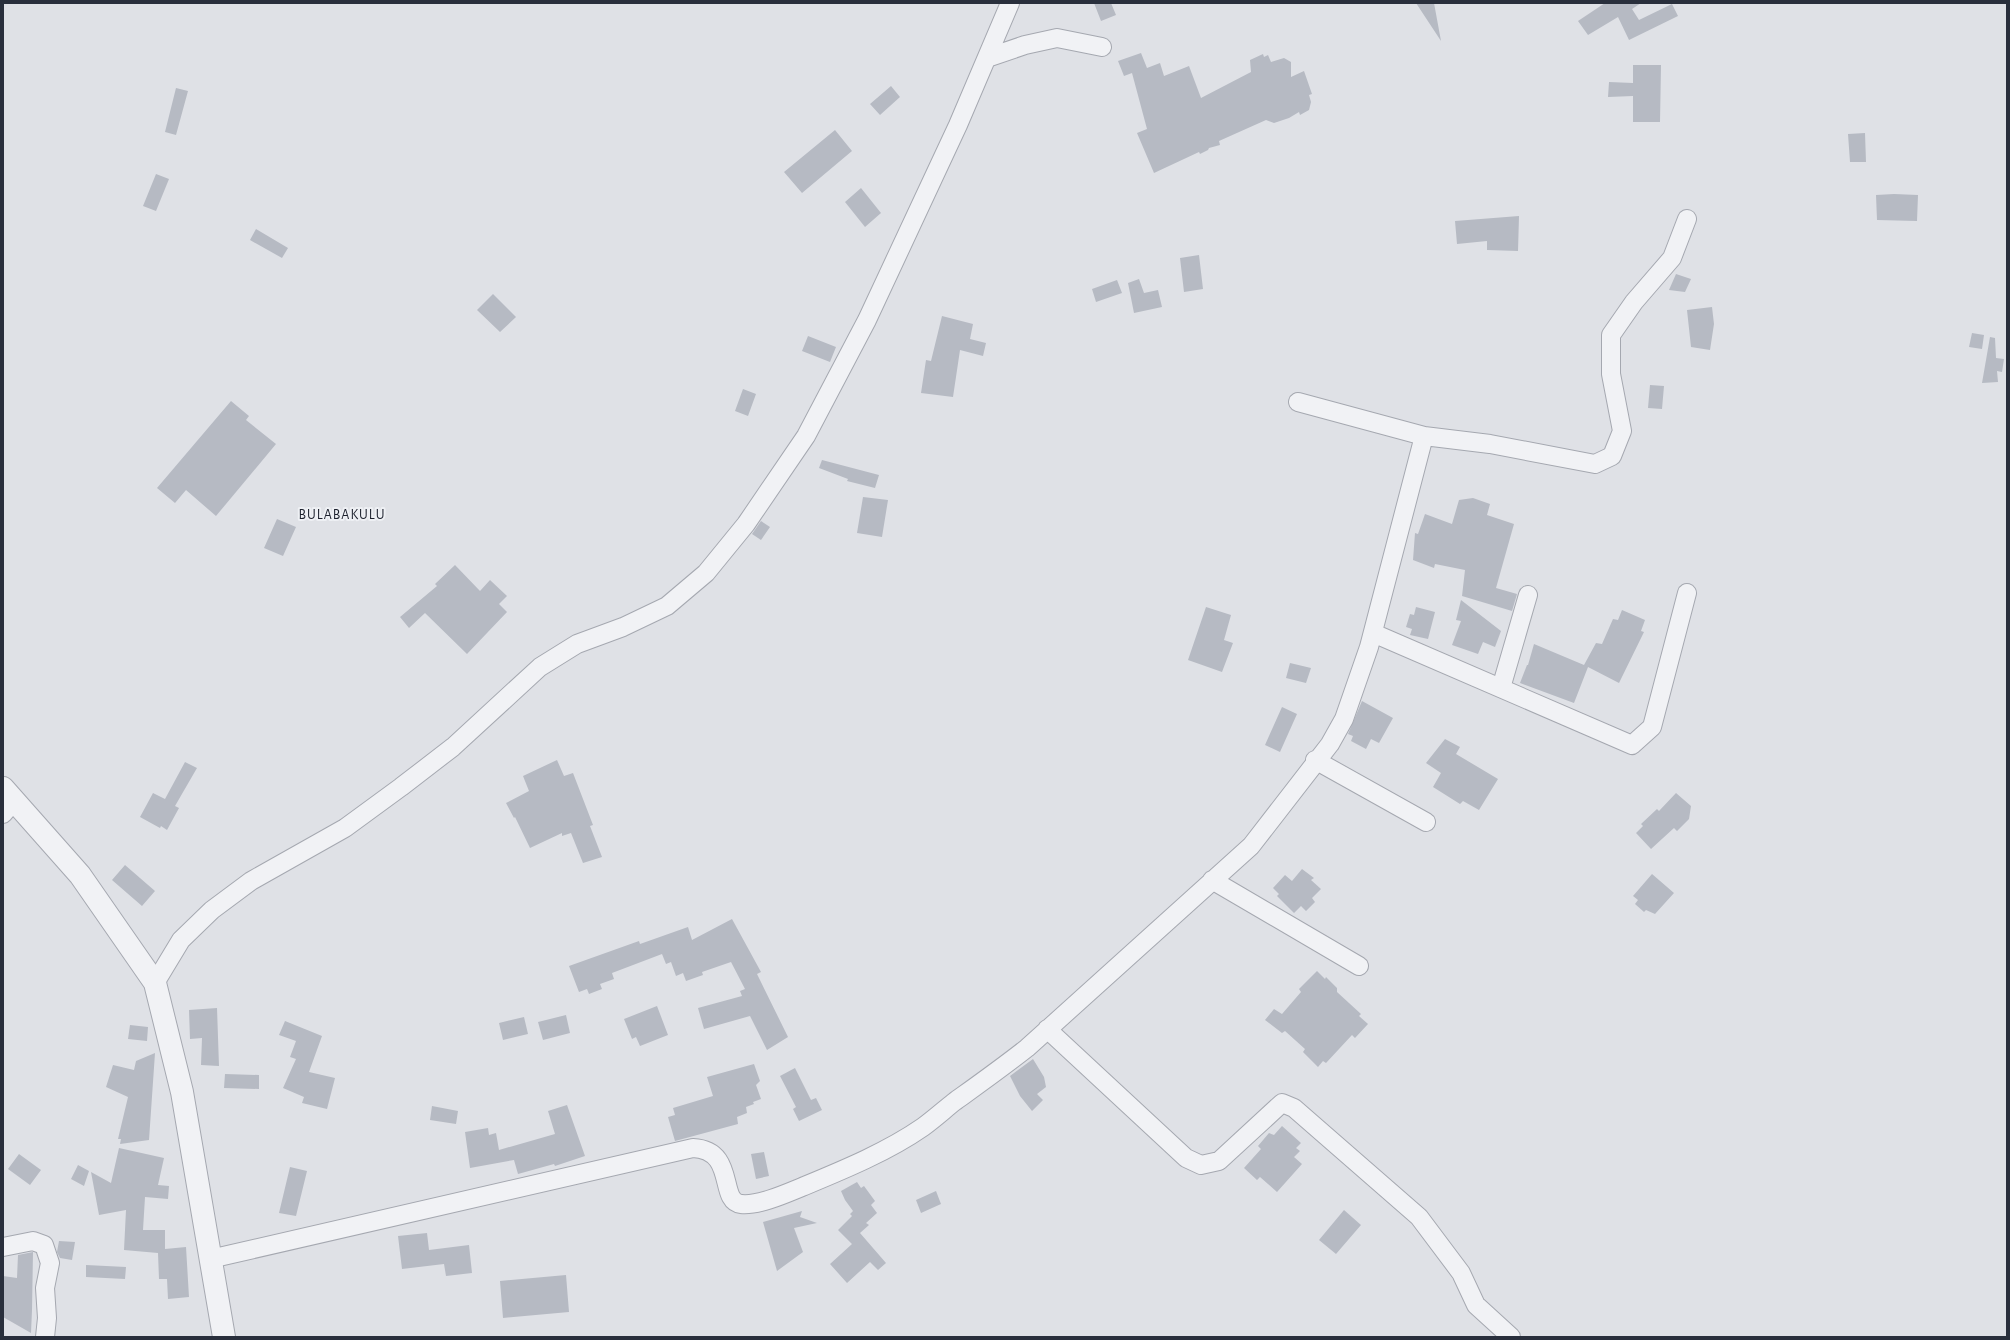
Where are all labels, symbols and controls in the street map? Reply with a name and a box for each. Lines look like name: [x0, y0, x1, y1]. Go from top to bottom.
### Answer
district label: BULABAKULU: [299, 508, 385, 522]

